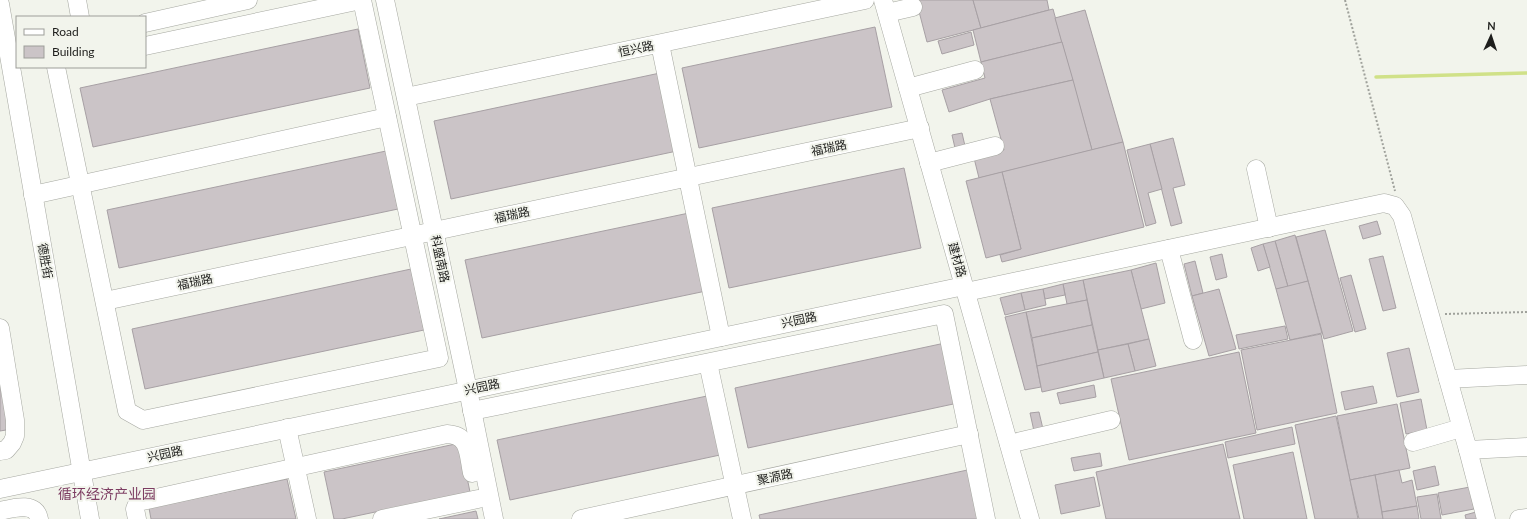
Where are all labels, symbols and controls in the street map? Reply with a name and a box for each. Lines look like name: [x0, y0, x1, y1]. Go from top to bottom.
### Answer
legend: [16, 16, 146, 68]
north arrow: [1471, 16, 1511, 56]
text: N: [1487, 19, 1496, 32]
text: Road: [52, 24, 79, 39]
street label: 恒兴路: [617, 37, 655, 60]
text: Building: [52, 44, 95, 59]
street label: 福瑞路: [810, 136, 848, 159]
street label: 福瑞路: [493, 203, 531, 226]
street label: 科盛南路: [428, 234, 453, 284]
street label: 建材路: [945, 240, 970, 279]
street label: 德胜街: [35, 242, 56, 280]
street label: 福瑞路: [176, 270, 214, 293]
street label: 兴园路: [780, 308, 818, 331]
street label: 兴园路: [463, 375, 501, 398]
street label: 兴园路: [146, 442, 184, 465]
street label: 聚源路: [756, 465, 794, 488]
district label: 循环经济产业园: [58, 485, 156, 502]

